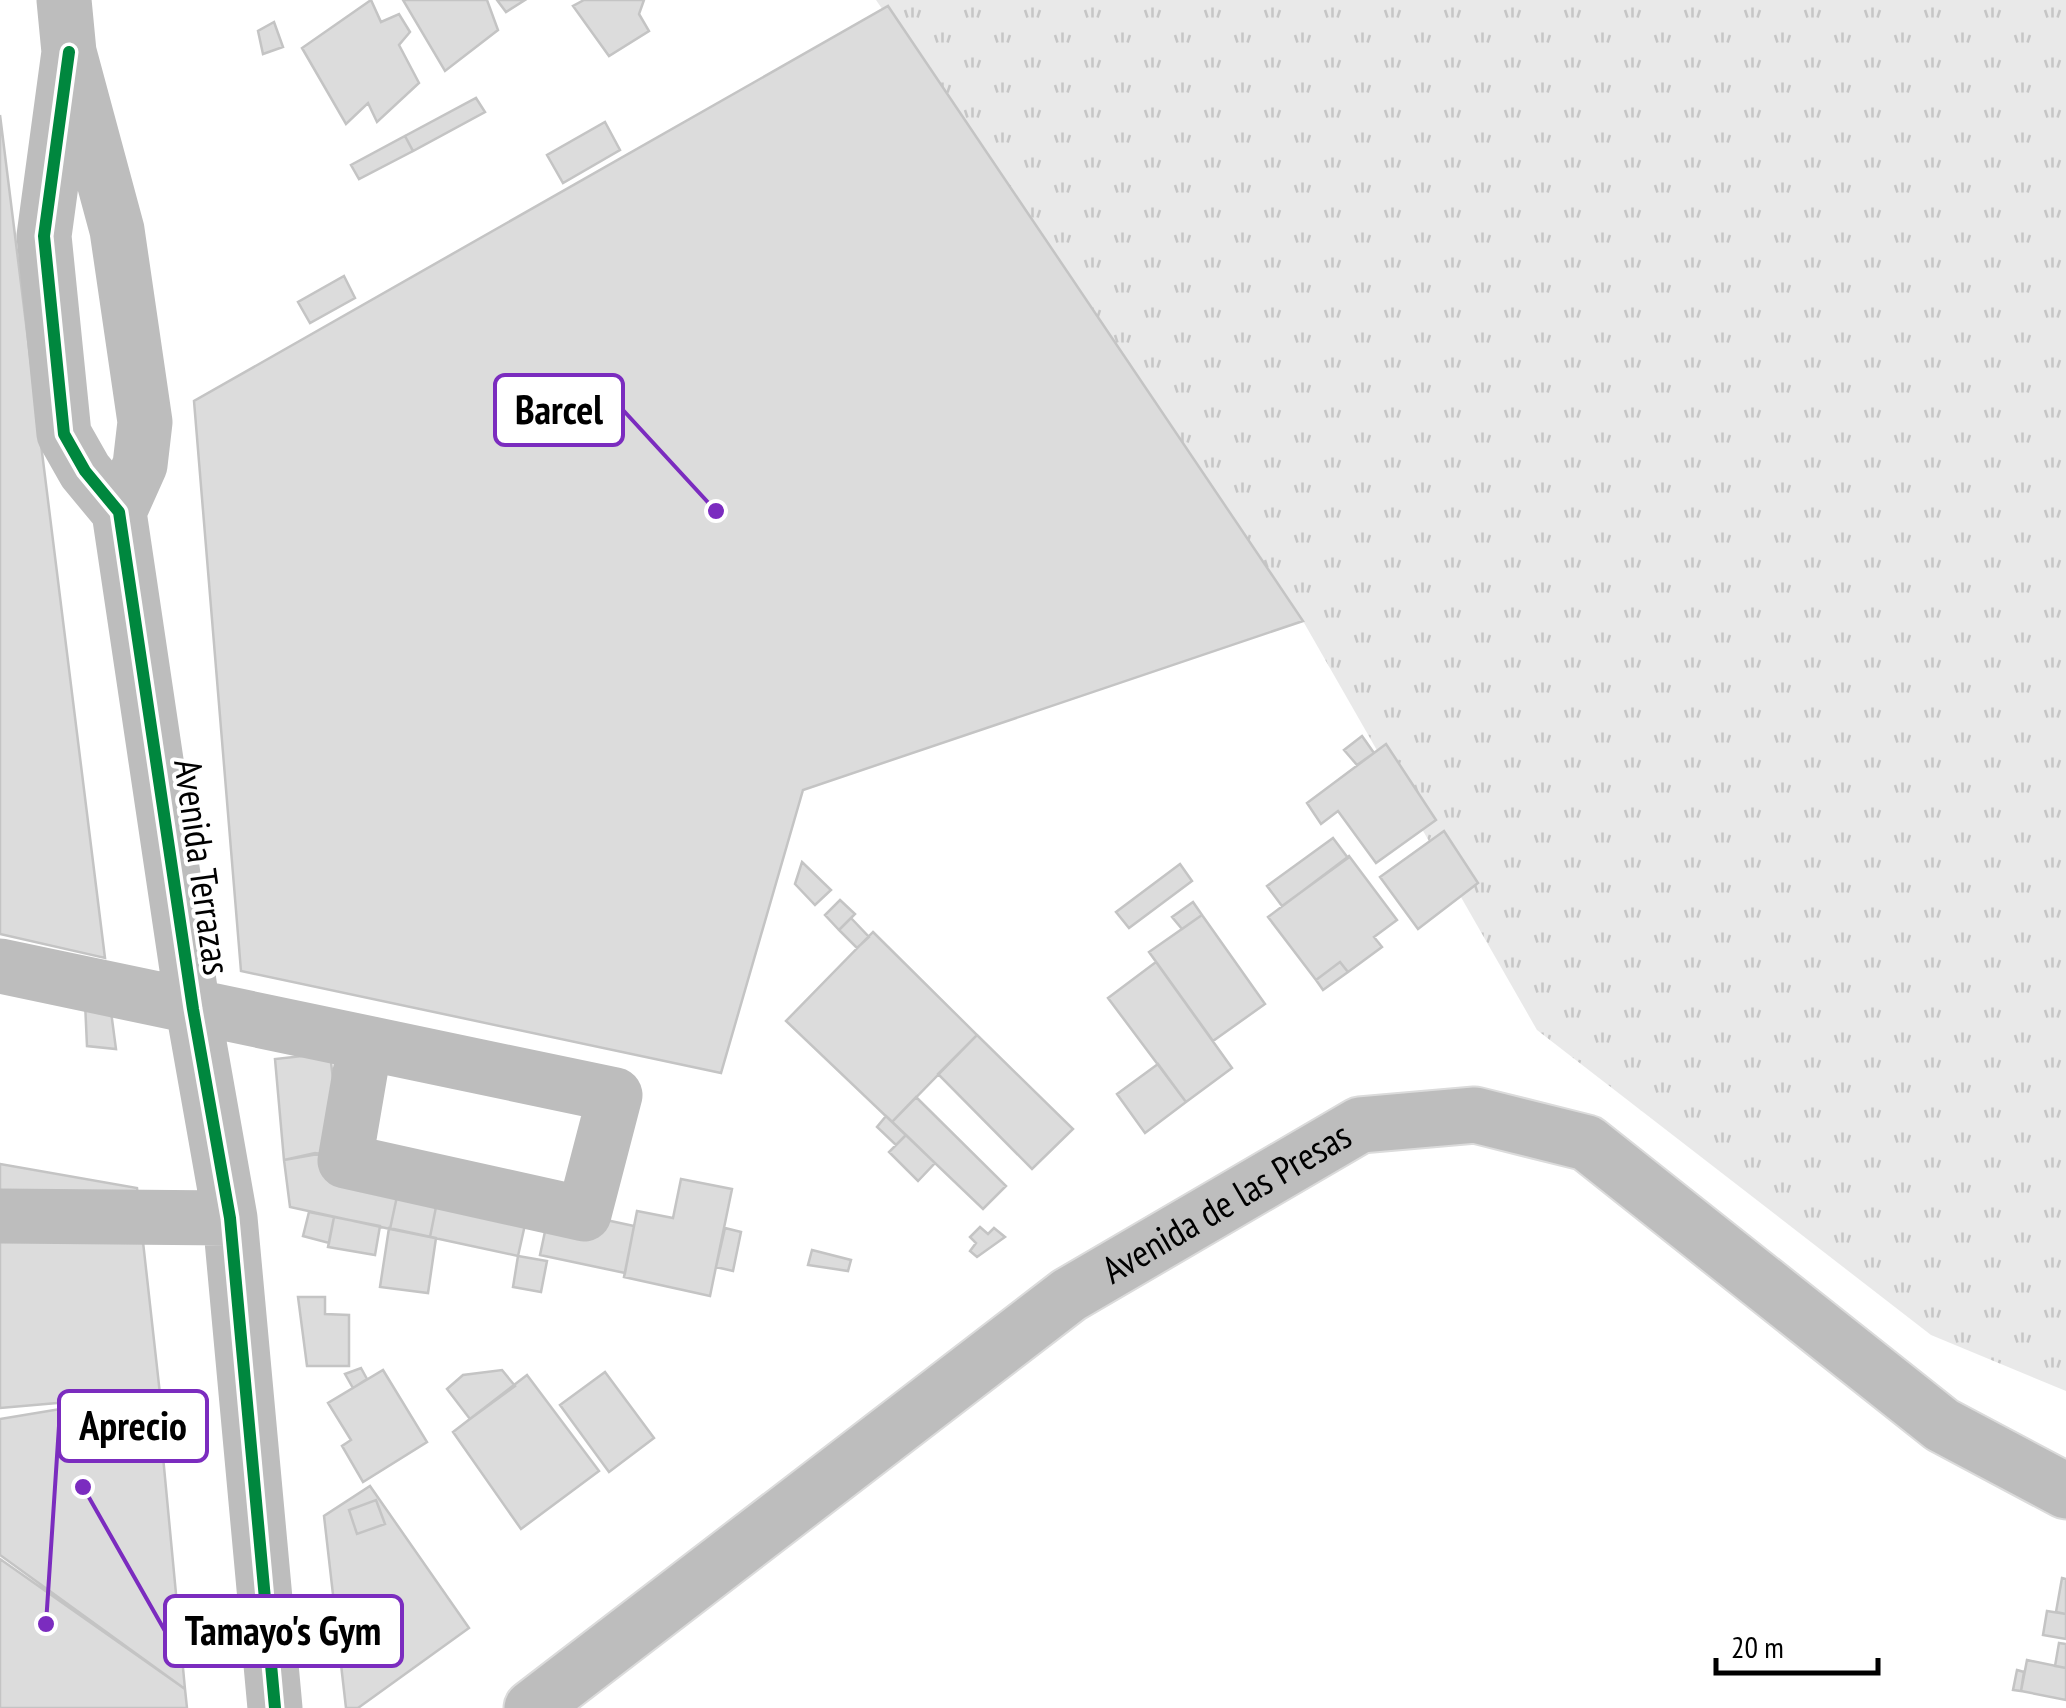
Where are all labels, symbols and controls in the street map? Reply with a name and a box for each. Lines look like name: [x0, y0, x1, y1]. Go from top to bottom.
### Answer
callout: Barcel: [495, 375, 623, 445]
text: Barcel: [515, 383, 603, 435]
street label: Avenida Terrazas: [164, 756, 243, 978]
street label: Avenida de las Presas: [1092, 1110, 1359, 1293]
callout: Aprecio: [59, 1391, 207, 1461]
text: Aprecio: [78, 1399, 187, 1451]
callout: Tamayo's Gym: [165, 1596, 402, 1666]
text: Tamayo's Gym: [185, 1604, 381, 1656]
scale bar: [1716, 1613, 1878, 1675]
text: 20 m: [1731, 1627, 1784, 1666]

